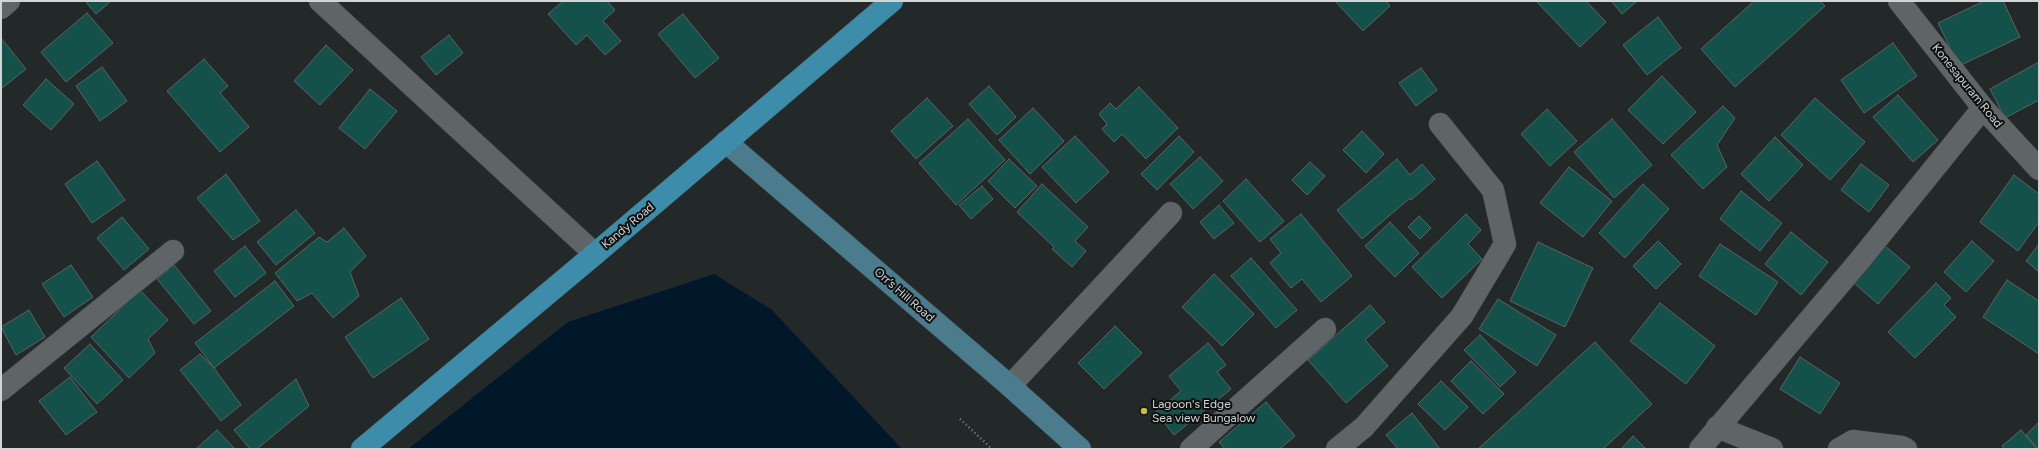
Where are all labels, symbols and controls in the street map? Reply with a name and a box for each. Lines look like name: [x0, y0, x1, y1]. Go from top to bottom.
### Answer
street label: Konesapuram Road: [1929, 41, 2005, 131]
street label: Kandy Road: [599, 200, 657, 252]
street label: Orr’s Hill Road: [871, 265, 937, 325]
place label: Lagoon's Edge Sea view Bungalow: [1152, 397, 1256, 425]
marker: Lagoon's Edge Sea view Bungalow: [1139, 406, 1149, 416]

